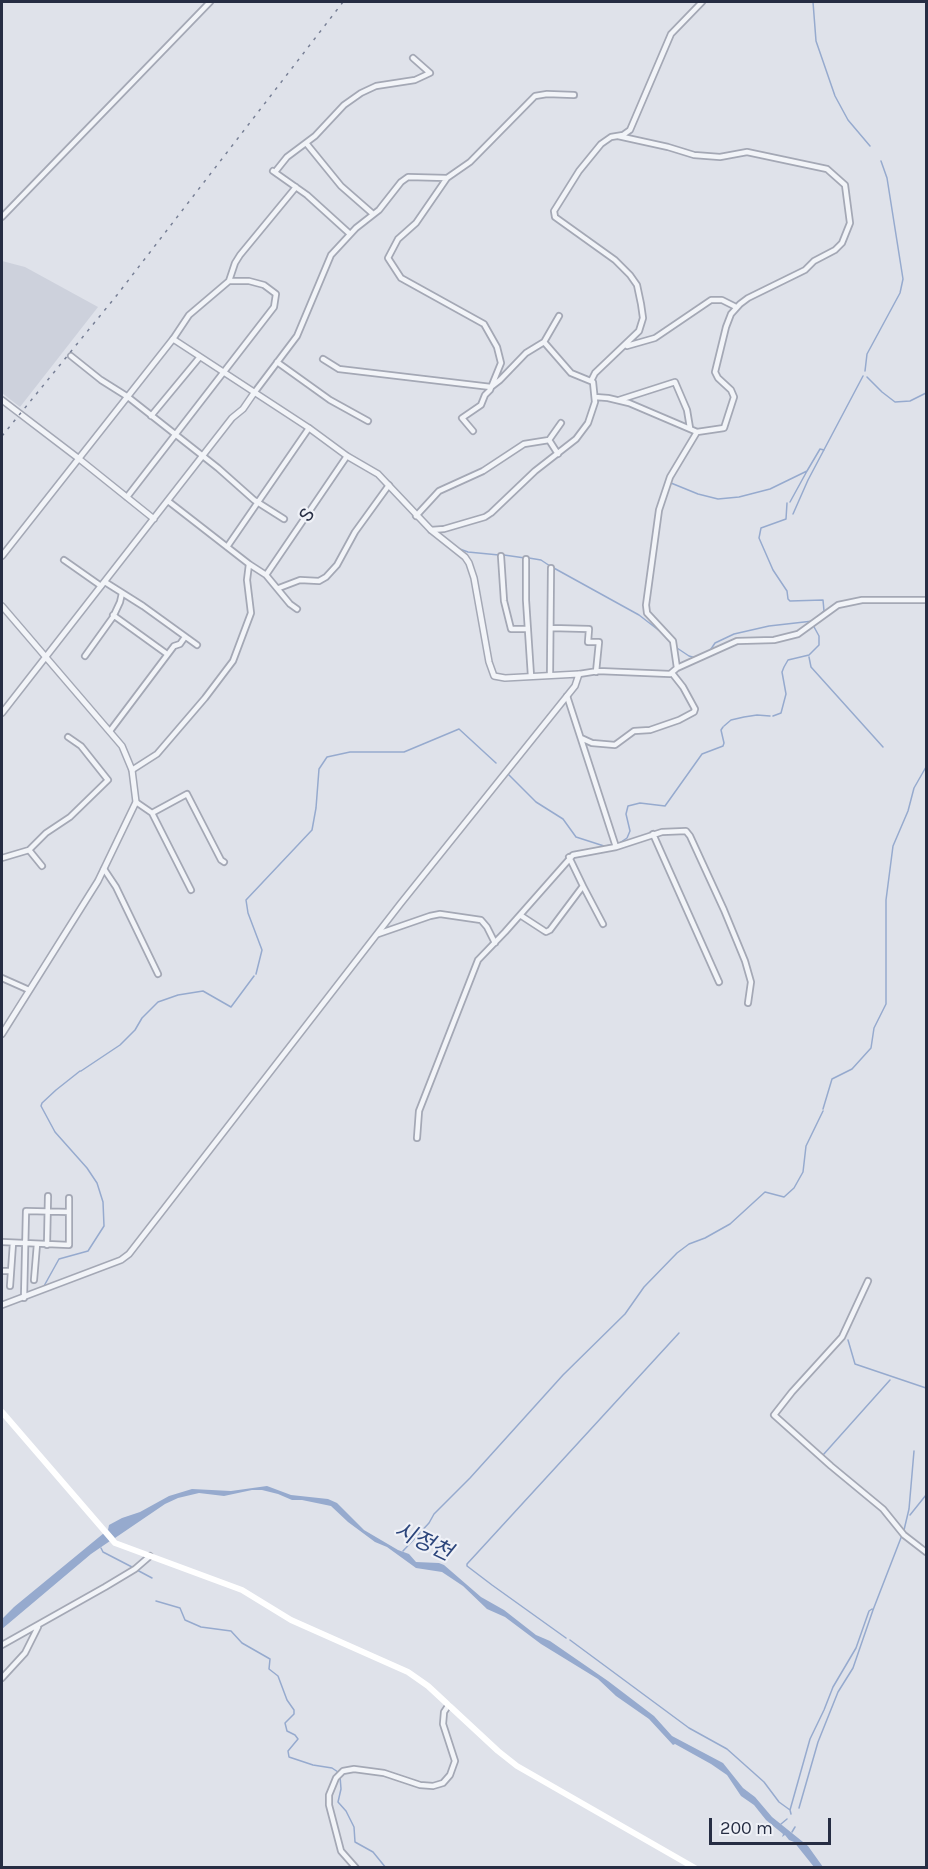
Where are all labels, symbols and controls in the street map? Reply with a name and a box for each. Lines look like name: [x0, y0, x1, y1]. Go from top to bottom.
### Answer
street label: S: [293, 503, 321, 527]
water label: 시정천: [390, 1517, 456, 1567]
scale bar: [712, 1806, 834, 1844]
text: 200 m: [720, 1817, 773, 1839]

